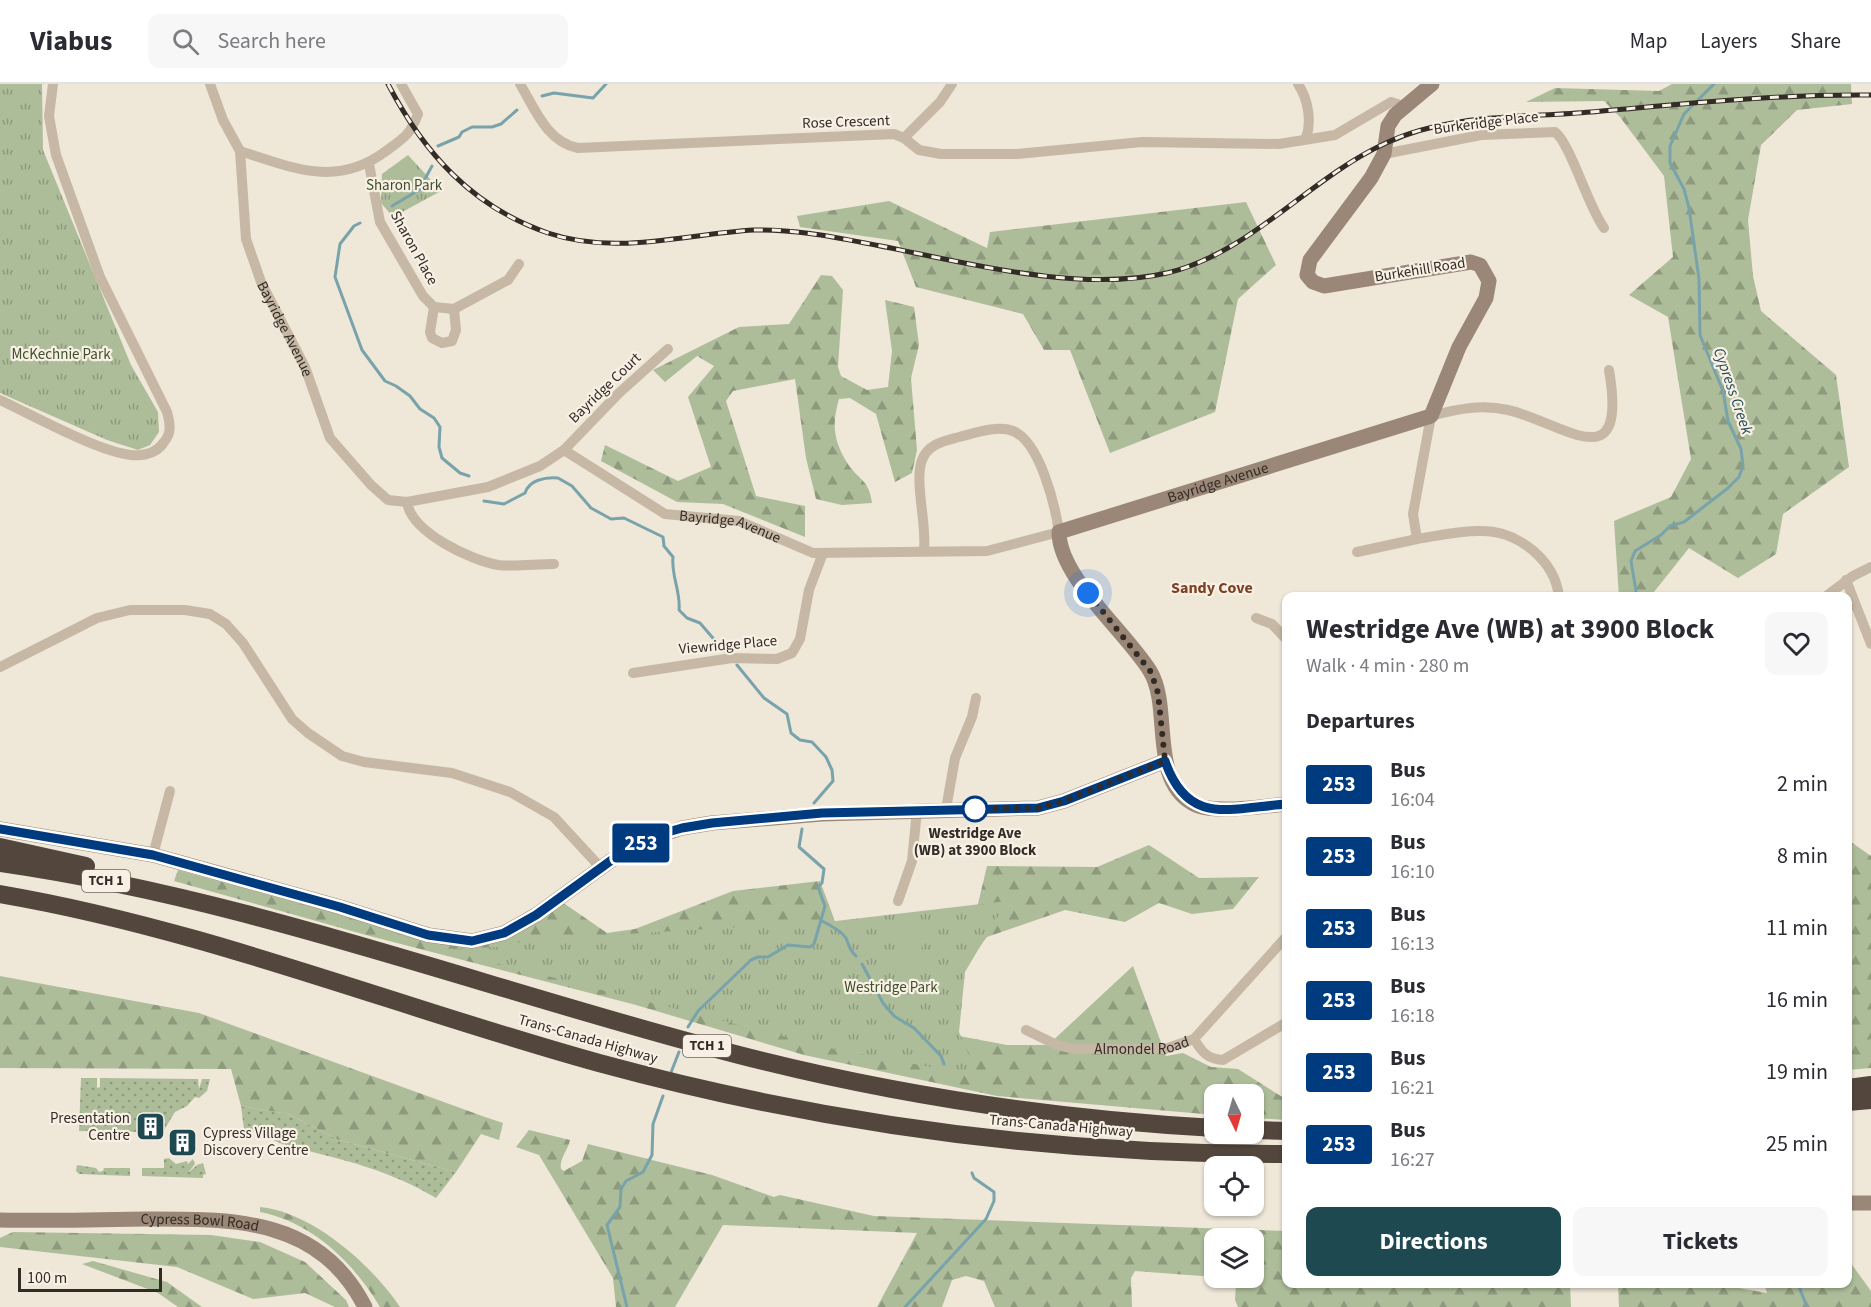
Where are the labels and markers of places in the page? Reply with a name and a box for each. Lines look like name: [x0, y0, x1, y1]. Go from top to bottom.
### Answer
marker: Westridge Ave (WB) at 3900 Block: [962, 796, 988, 822]
place label: Westridge Ave (WB) at 3900 Block: [914, 823, 1037, 861]
place label: Presentation Centre: [50, 1108, 130, 1146]
building icon: Presentation Centre: [135, 1111, 167, 1143]
place label: Cypress Village Discovery Centre: [203, 1123, 309, 1161]
building icon: Cypress Village Discovery Centre: [166, 1126, 198, 1158]

